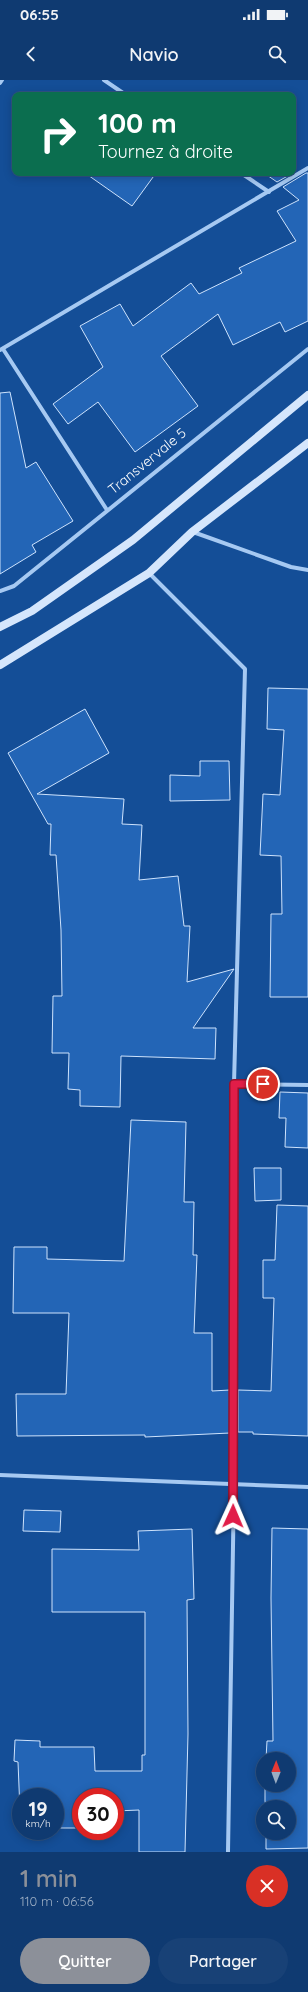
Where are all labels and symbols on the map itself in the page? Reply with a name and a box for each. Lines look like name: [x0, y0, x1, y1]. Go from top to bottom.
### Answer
street label: Transvervale 5: [104, 424, 190, 498]
pin: [246, 1067, 280, 1101]
position arrow: [212, 1495, 254, 1537]
north arrow: [256, 1752, 296, 1792]
speed limit sign: 30: [72, 1788, 124, 1840]

